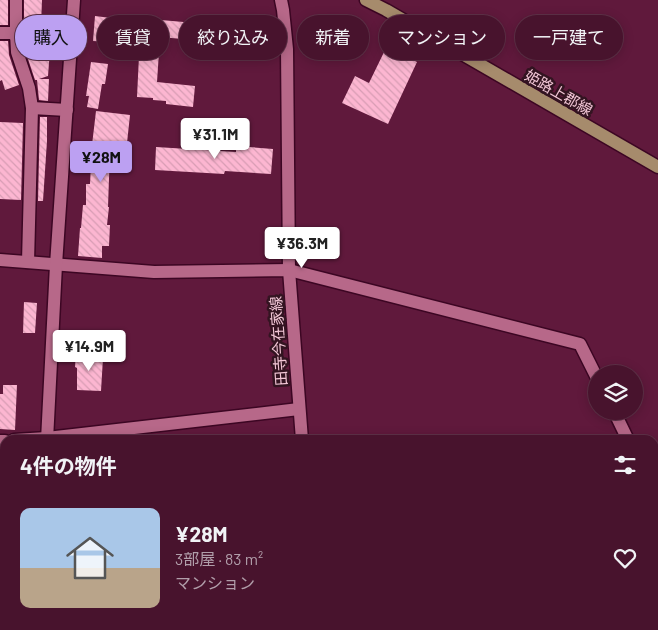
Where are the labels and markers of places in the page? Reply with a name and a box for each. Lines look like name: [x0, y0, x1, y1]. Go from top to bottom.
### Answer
pin: ¥31.1M: [174, 118, 256, 160]
pin: ¥28M: [71, 140, 131, 183]
pin: ¥36.3M: [261, 226, 343, 269]
pin: ¥14.9M: [48, 330, 130, 372]

